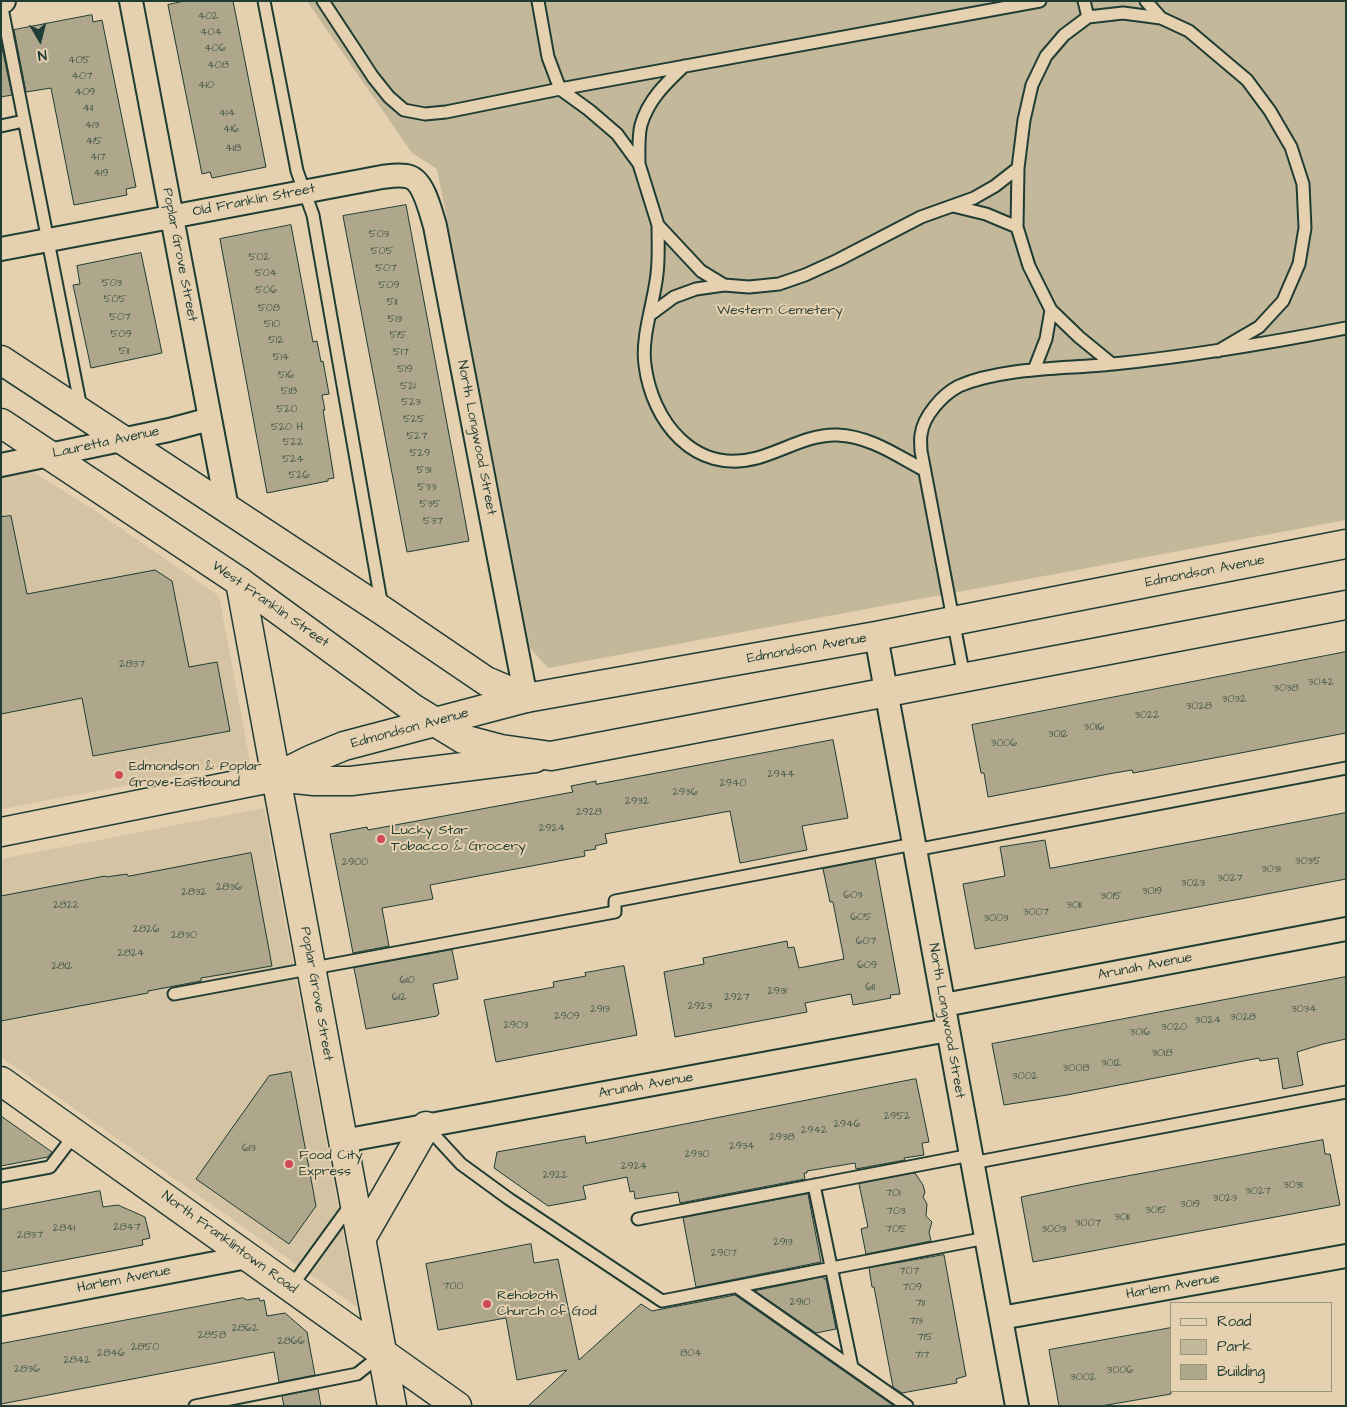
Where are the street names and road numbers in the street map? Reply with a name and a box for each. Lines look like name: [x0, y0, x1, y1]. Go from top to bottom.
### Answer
street label: Old Franklin Street: [191, 181, 317, 221]
street label: Poplar Grove Street: [158, 187, 200, 323]
street label: North Longwood Street: [453, 359, 499, 517]
street label: Lauretta Avenue: [51, 423, 161, 463]
street label: Edmondson Avenue: [1144, 552, 1266, 592]
street label: West Franklin Street: [208, 558, 332, 652]
street label: Edmondson Avenue: [746, 630, 868, 668]
street label: Edmondson Avenue: [349, 705, 471, 753]
street label: Poplar Grove Street: [296, 925, 336, 1063]
street label: North Longwood Street: [924, 942, 968, 1100]
street label: Arunah Avenue: [1096, 950, 1194, 984]
street label: Arunah Avenue: [597, 1069, 695, 1103]
street label: North Franklintown Road: [158, 1188, 300, 1298]
street label: Harlem Avenue: [76, 1263, 172, 1297]
street label: Harlem Avenue: [1125, 1270, 1221, 1304]

